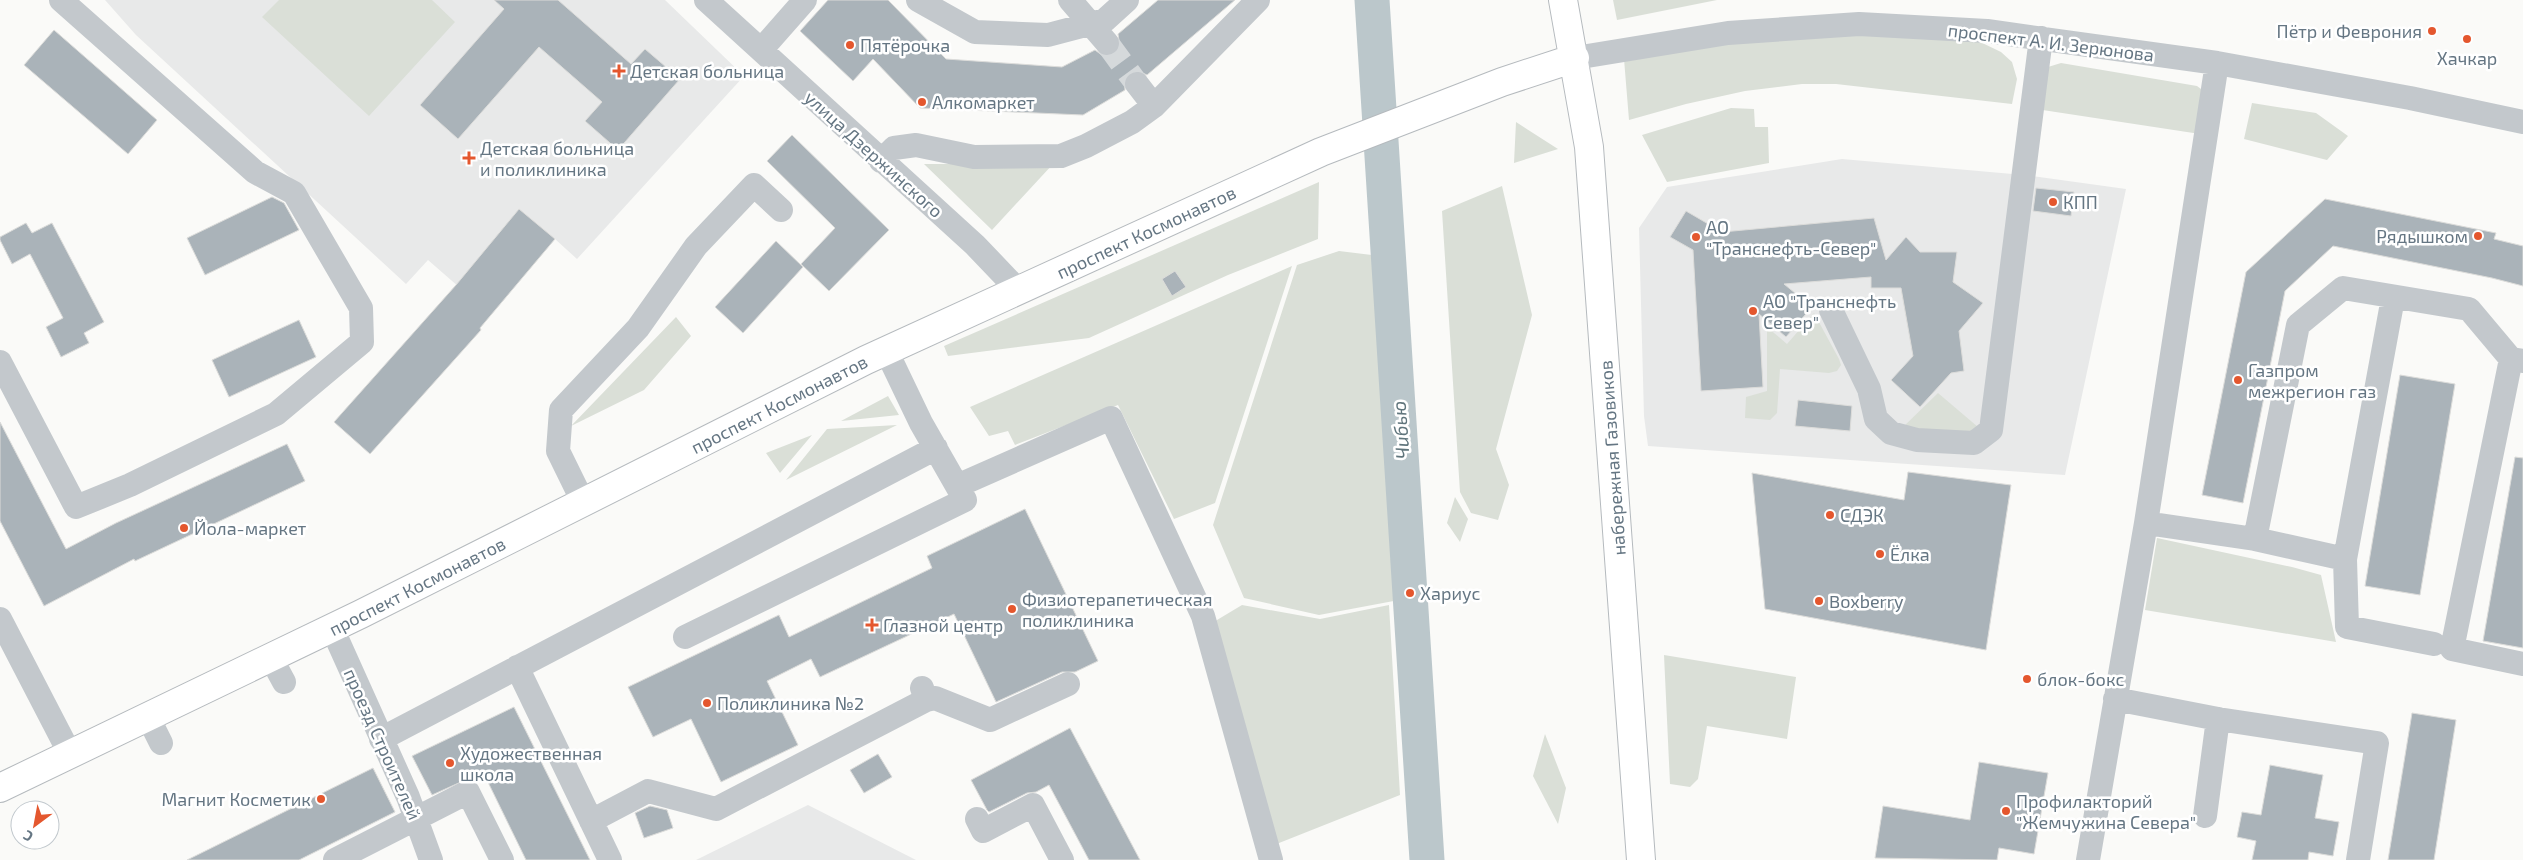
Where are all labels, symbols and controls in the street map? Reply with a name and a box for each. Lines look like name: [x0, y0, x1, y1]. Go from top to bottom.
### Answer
street label: проспект А. И. Зерюнова: [1947, 18, 2155, 66]
place label: Пётр и Феврония: [2277, 20, 2422, 42]
marker: Пётр и Феврония: [2426, 25, 2438, 37]
marker: Хачкар: [2461, 33, 2473, 45]
place label: Пятёрочка: [860, 34, 950, 56]
marker: Пятёрочка: [844, 39, 856, 51]
place label: Хачкар: [2437, 47, 2497, 69]
place label: Детская больница: [630, 60, 784, 82]
marker: Детская больница: [612, 64, 626, 78]
street label: улица Дзержинского: [800, 86, 948, 222]
place label: Алкомаркет: [932, 91, 1035, 113]
marker: Алкомаркет: [916, 96, 928, 108]
place label: Детская больница и поликлиника: [480, 137, 634, 180]
marker: Детская больница и поликлиника: [462, 151, 476, 165]
street label: проспект Космонавтов: [1053, 181, 1239, 283]
place label: КПП: [2063, 191, 2098, 213]
marker: КПП: [2047, 196, 2059, 208]
place label: АО "Транснефть-Север": [1706, 216, 1876, 259]
place label: Рядышком: [2376, 225, 2468, 247]
marker: Рядышком: [2472, 230, 2484, 242]
marker: АО "Транснефть-Север": [1690, 231, 1702, 243]
place label: АО "Транснефть Север": [1763, 290, 1896, 333]
marker: АО "Транснефть Север": [1747, 305, 1759, 317]
street label: проспект Космонавтов: [687, 350, 871, 458]
place label: Газпром межрегион газ: [2248, 359, 2376, 402]
street label: набережная Газовиков: [1594, 360, 1630, 556]
marker: Газпром межрегион газ: [2232, 374, 2244, 386]
water label: Чибью: [1386, 400, 1414, 460]
place label: СДЭК: [1840, 504, 1884, 526]
marker: СДЭК: [1824, 509, 1836, 521]
place label: Йола-маркет: [194, 517, 307, 539]
marker: Йола-маркет: [178, 522, 190, 534]
street label: проспект Космонавтов: [325, 532, 509, 640]
place label: Ёлка: [1890, 543, 1930, 565]
marker: Ёлка: [1874, 548, 1886, 560]
place label: Хариус: [1420, 582, 1480, 604]
marker: Хариус: [1404, 587, 1416, 599]
place label: Физиотерапетическая поликлиника: [1022, 588, 1212, 631]
place label: Boxberry: [1829, 590, 1904, 612]
marker: Boxberry: [1813, 595, 1825, 607]
marker: Физиотерапетическая поликлиника: [1006, 603, 1018, 615]
place label: Глазной центр: [883, 614, 1003, 636]
marker: Глазной центр: [865, 618, 879, 632]
street label: проезд Строителей: [340, 665, 426, 823]
place label: блок-бокс: [2037, 668, 2124, 690]
marker: блок-бокс: [2021, 673, 2033, 685]
place label: Поликлиника №2: [717, 692, 864, 714]
marker: Поликлиника №2: [701, 697, 713, 709]
place label: Художественная школа: [460, 742, 602, 785]
marker: Художественная школа: [444, 757, 456, 769]
place label: Магнит Косметик: [161, 788, 311, 810]
place label: Профилакторий "Жемчужина Севера": [2016, 790, 2196, 833]
marker: Магнит Косметик: [315, 793, 327, 805]
north arrow: [10, 800, 60, 850]
marker: Профилакторий "Жемчужина Севера": [2000, 805, 2012, 817]
text: С: [20, 827, 36, 846]

